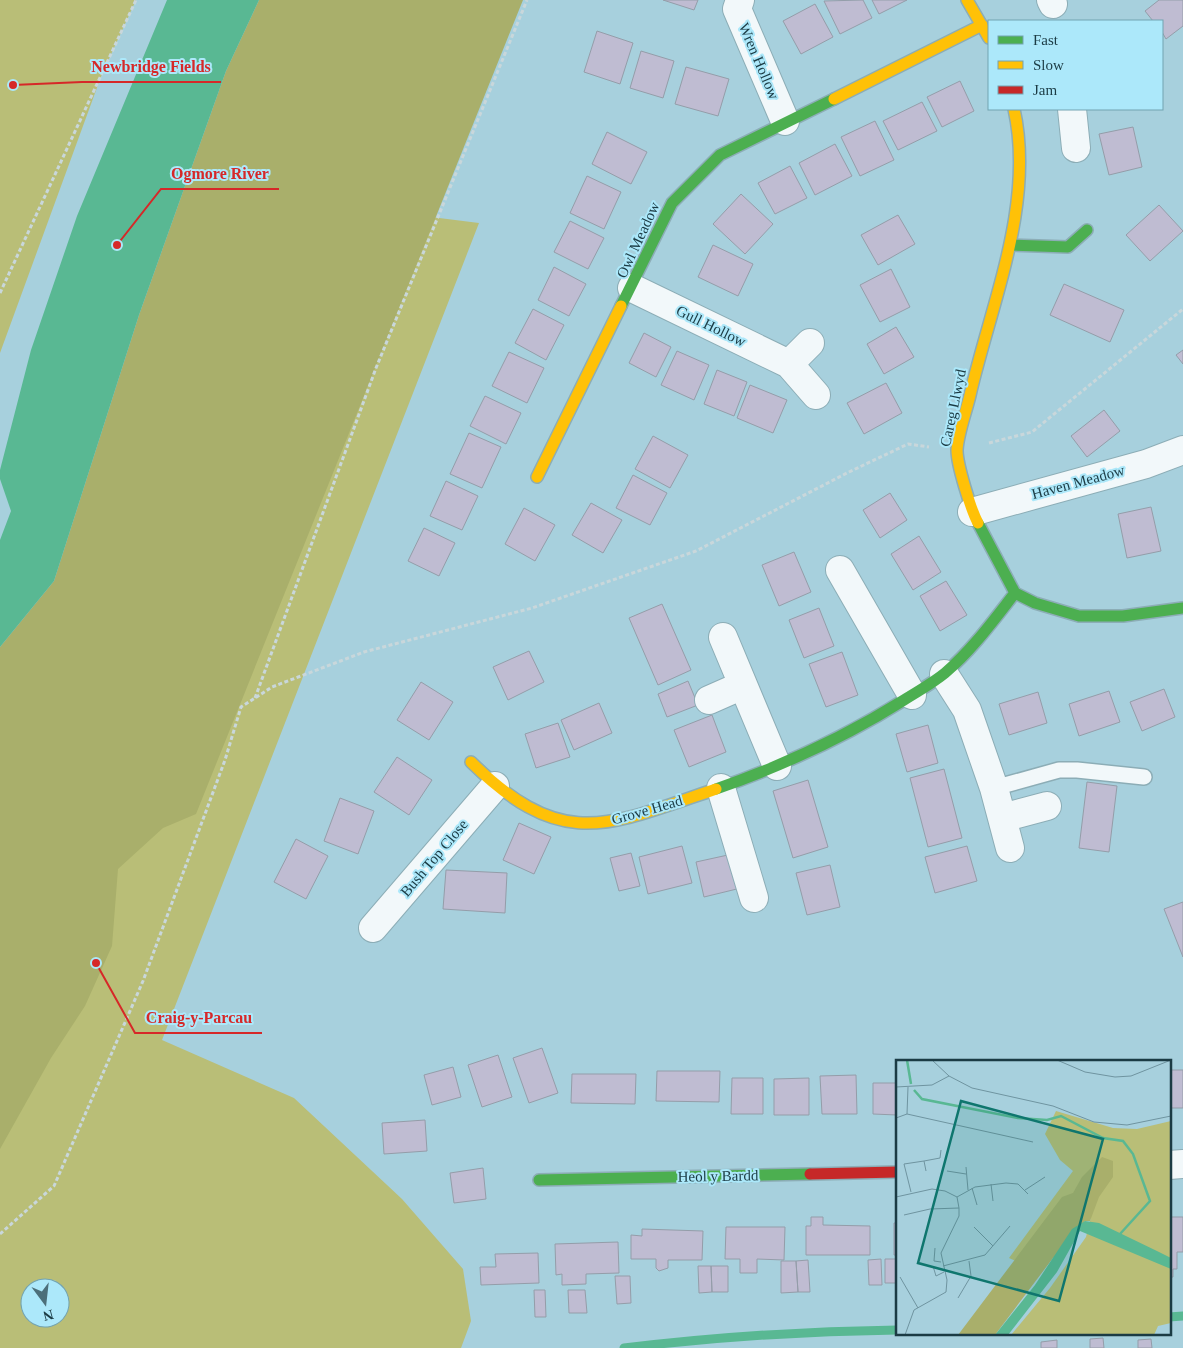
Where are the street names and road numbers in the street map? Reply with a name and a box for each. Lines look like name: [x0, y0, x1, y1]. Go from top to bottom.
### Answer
street label: Wren Hollow: [736, 20, 782, 102]
street label: Owl Meadow: [613, 199, 663, 281]
street label: Gull Hollow: [674, 302, 749, 350]
street label: Careg Llwyd: [937, 367, 969, 448]
street label: Haven Meadow: [1030, 462, 1126, 502]
street label: Grove Head: [610, 792, 685, 828]
street label: Bush Top Close: [397, 816, 471, 900]
street label: Heol y Bardd: [677, 1167, 759, 1185]

